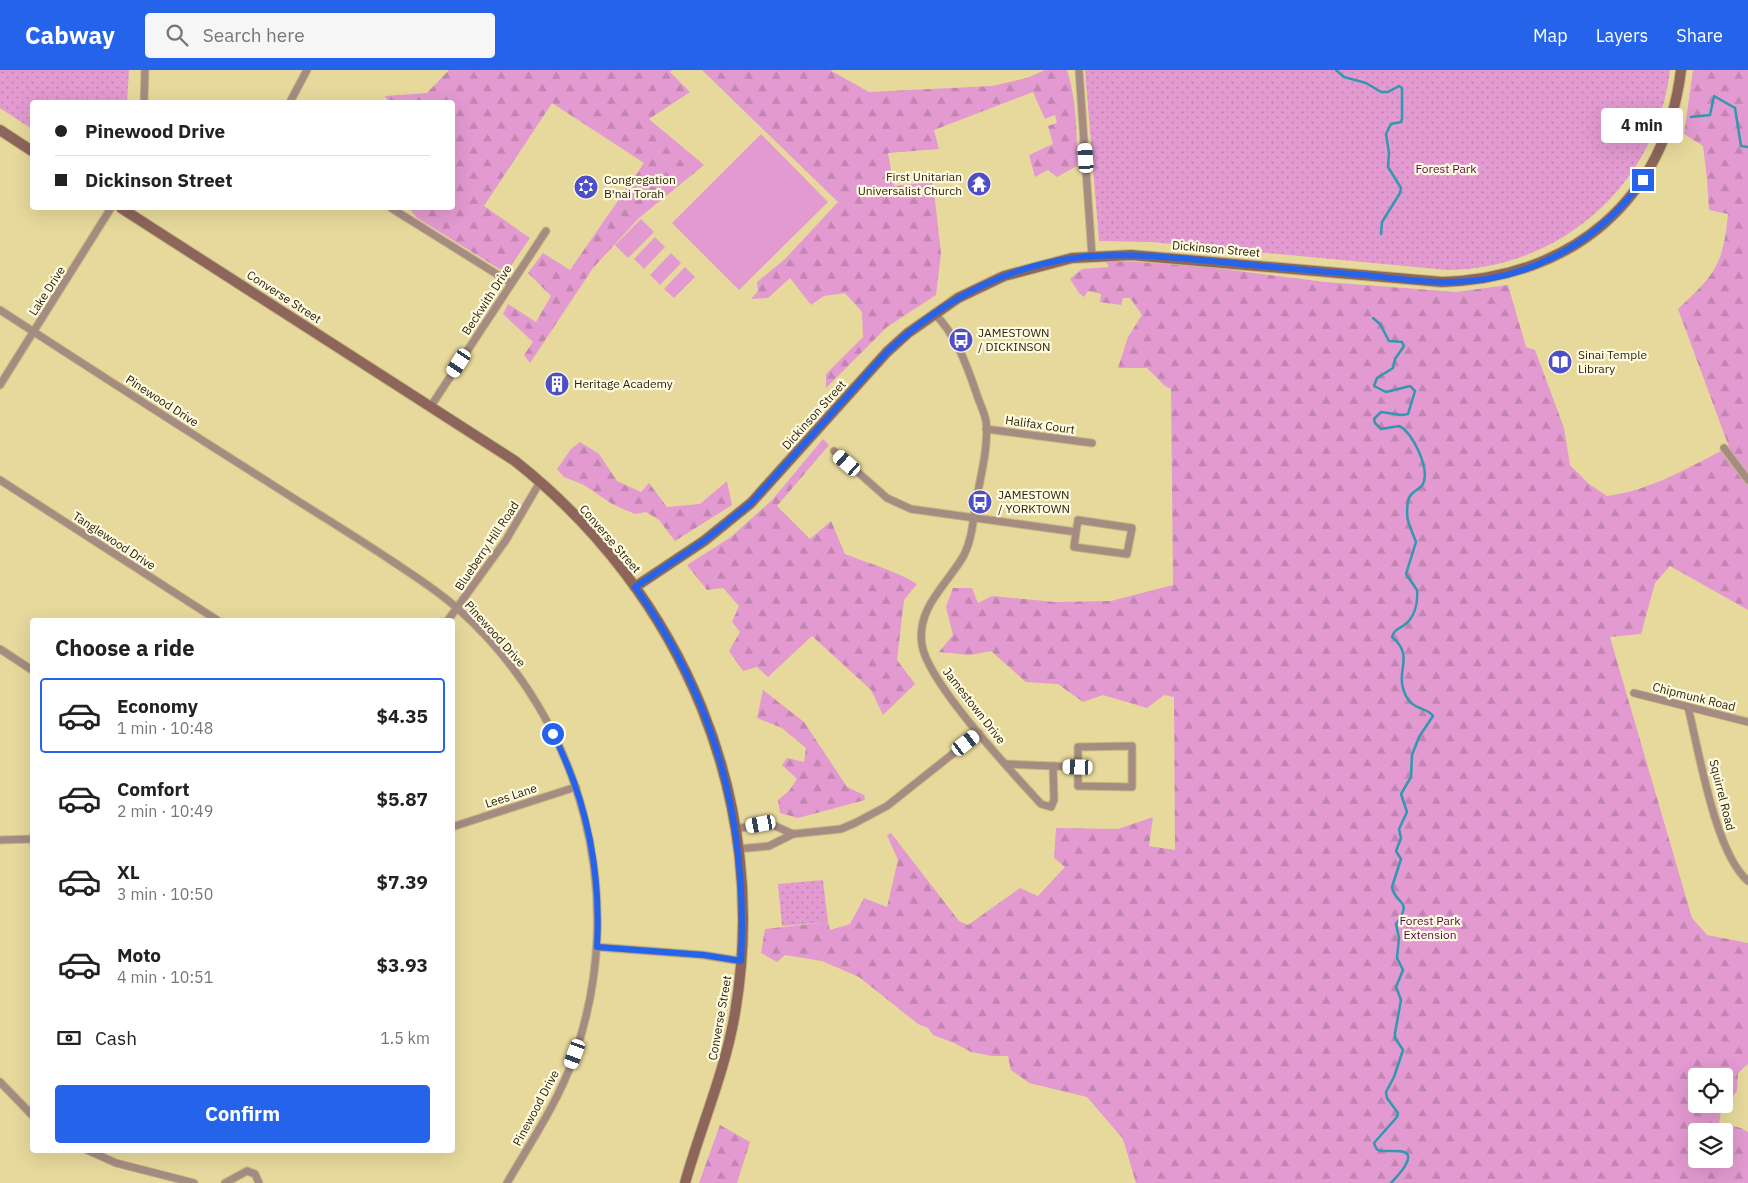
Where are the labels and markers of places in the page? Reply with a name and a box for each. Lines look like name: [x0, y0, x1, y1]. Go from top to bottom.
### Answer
place label: First Unitarian Universalist Church: [858, 169, 962, 198]
temple icon: First Unitarian Universalist Church: [966, 171, 992, 197]
place label: Congregation B'nai Torah: [604, 172, 676, 201]
synagogue icon: Congregation B'nai Torah: [573, 174, 599, 200]
place label: JAMESTOWN / DICKINSON: [978, 325, 1051, 354]
bus stop icon: JAMESTOWN / DICKINSON: [948, 327, 974, 353]
place label: Sinai Temple Library: [1578, 347, 1647, 376]
library icon: Sinai Temple Library: [1547, 349, 1573, 375]
building icon: Heritage Academy: [544, 371, 570, 397]
place label: Heritage Academy: [574, 376, 673, 391]
place label: JAMESTOWN / YORKTOWN: [998, 487, 1070, 516]
bus stop icon: JAMESTOWN / YORKTOWN: [967, 489, 993, 515]

